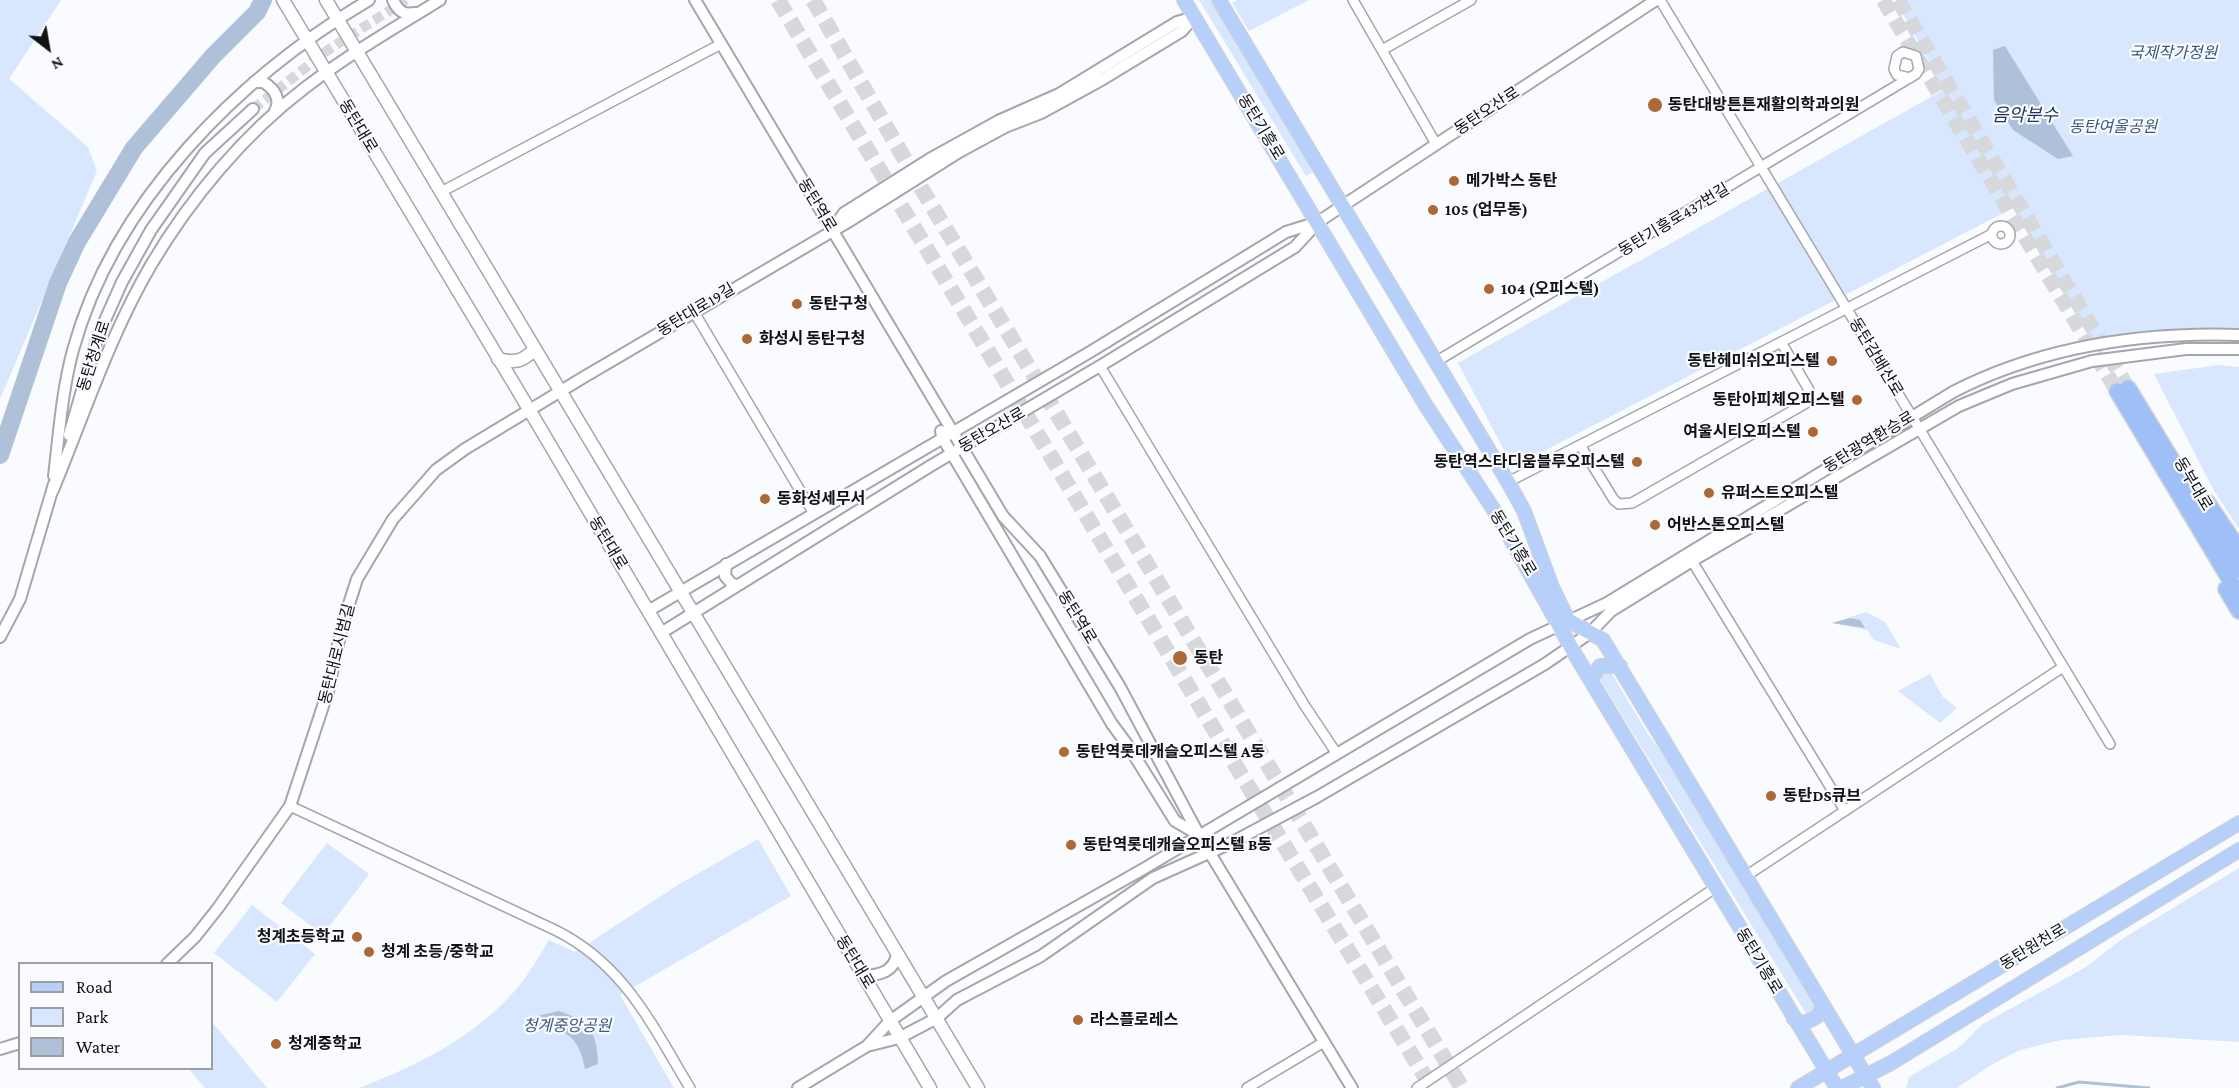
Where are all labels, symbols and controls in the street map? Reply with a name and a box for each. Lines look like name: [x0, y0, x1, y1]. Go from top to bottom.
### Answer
north arrow: [18, 18, 78, 78]
park label: 국제작가정원: [2129, 43, 2217, 63]
text: N: [48, 54, 67, 74]
street label: 동탄오산로: [1451, 83, 1523, 139]
street label: 동탄기흥로: [1234, 91, 1288, 163]
place label: 동탄대방튼튼재활의학과의원: [1668, 95, 1859, 115]
street label: 동탄대로: [335, 96, 381, 156]
marker: 동탄대방튼튼재활의학과의원: [1646, 96, 1664, 114]
water label: 음악분수: [1992, 104, 2058, 126]
park label: 동탄여울공원: [2069, 117, 2157, 137]
place label: 메가박스 동탄: [1466, 171, 1557, 191]
marker: 메가박스 동탄: [1447, 174, 1461, 188]
street label: 동탄역로: [794, 175, 840, 235]
street label: 동탄기흥로437번길: [1615, 179, 1733, 261]
place label: 105 (업무동): [1445, 200, 1528, 220]
marker: 105 (업무동): [1426, 203, 1440, 217]
street label: 동탄대로19길: [654, 279, 738, 341]
place label: 104 (오피스텔): [1501, 279, 1599, 299]
marker: 104 (오피스텔): [1482, 282, 1496, 296]
place label: 동탄구청: [809, 294, 868, 314]
marker: 동탄구청: [790, 297, 804, 311]
street label: 동탄감배산로: [1845, 314, 1907, 400]
street label: 동탄청계로: [73, 318, 115, 394]
place label: 화성시 동탄구청: [759, 329, 865, 349]
marker: 화성시 동탄구청: [740, 332, 754, 346]
place label: 동탄헤미쉬오피스텔: [1688, 351, 1820, 371]
marker: 동탄헤미쉬오피스텔: [1825, 354, 1839, 368]
place label: 동탄아피체오피스텔: [1713, 390, 1845, 410]
marker: 동탄아피체오피스텔: [1850, 393, 1864, 407]
street label: 동탄오산로: [955, 403, 1029, 457]
street label: 동탄광역환승로: [1820, 407, 1918, 477]
place label: 여울시티오피스텔: [1683, 422, 1801, 442]
marker: 여울시티오피스텔: [1806, 425, 1820, 439]
place label: 동탄역스타디움블루오피스텔: [1434, 452, 1625, 472]
street label: 동부대로: [2170, 454, 2216, 514]
marker: 동탄역스타디움블루오피스텔: [1630, 455, 1644, 469]
place label: 유퍼스트오피스텔: [1721, 483, 1839, 503]
marker: 유퍼스트오피스텔: [1702, 486, 1716, 500]
place label: 동화성세무서: [777, 489, 865, 509]
marker: 동화성세무서: [758, 492, 772, 506]
street label: 동탄기흥로: [1486, 507, 1540, 579]
street label: 동탄대로: [585, 513, 631, 573]
place label: 어반스톤오피스텔: [1667, 515, 1785, 535]
marker: 어반스톤오피스텔: [1648, 518, 1662, 532]
street label: 동탄역로: [1054, 587, 1100, 647]
street label: 동탄대로시범길: [315, 602, 359, 706]
place label: 동탄: [1194, 648, 1223, 668]
marker: 동탄: [1171, 649, 1189, 667]
place label: 동탄역롯데캐슬오피스텔 A동: [1076, 742, 1265, 762]
marker: 동탄역롯데캐슬오피스텔 A동: [1057, 745, 1071, 759]
place label: 동탄DS큐브: [1783, 786, 1861, 806]
marker: 동탄DS큐브: [1764, 789, 1778, 803]
place label: 동탄역롯데캐슬오피스텔 B동: [1083, 835, 1272, 855]
marker: 동탄역롯데캐슬오피스텔 B동: [1064, 838, 1078, 852]
street label: 동탄원천로: [1997, 920, 2069, 974]
street label: 동탄기흥로: [1732, 925, 1786, 997]
place label: 청계초등학교: [257, 927, 345, 947]
marker: 청계초등학교: [350, 930, 364, 944]
street label: 동탄대로: [832, 932, 878, 992]
place label: 청계 초등/중학교: [381, 942, 494, 962]
marker: 청계 초등/중학교: [362, 945, 376, 959]
legend: [18, 962, 213, 1070]
text: Road: [76, 977, 113, 997]
text: Park: [76, 1007, 108, 1027]
place label: 라스플로레스: [1090, 1010, 1178, 1030]
marker: 라스플로레스: [1071, 1013, 1085, 1027]
park label: 청계중앙공원: [523, 1016, 611, 1036]
place label: 청계중학교: [288, 1034, 362, 1054]
text: Water: [76, 1037, 120, 1057]
marker: 청계중학교: [269, 1037, 283, 1051]

